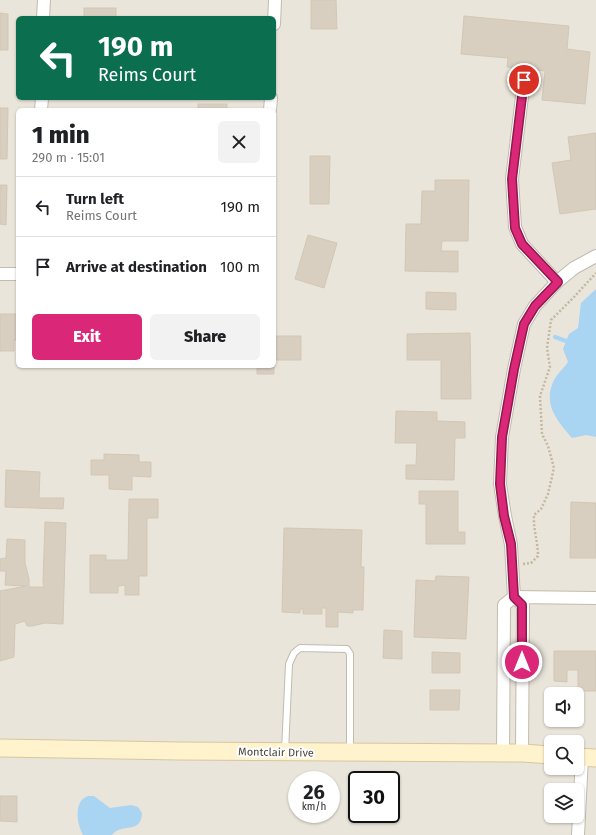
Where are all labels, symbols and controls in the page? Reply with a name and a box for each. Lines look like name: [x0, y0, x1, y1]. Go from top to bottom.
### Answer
text: 190 m: [98, 30, 173, 63]
icon: left: [32, 32, 84, 84]
pin: [507, 63, 541, 97]
text: Reims Court: [98, 64, 196, 86]
icon: arrive: [513, 69, 535, 91]
text: 1 min: [32, 121, 90, 149]
button: close: [218, 121, 260, 163]
text: 290 m · 15:01: [32, 150, 105, 165]
text: Turn left: [66, 190, 124, 208]
icon: left: [32, 196, 54, 218]
text: 190 m: [220, 198, 260, 216]
text: Reims Court: [66, 208, 137, 223]
icon: arrive: [32, 256, 54, 278]
text: Arrive at destination: [66, 258, 207, 276]
text: 100 m: [220, 258, 260, 276]
button: Exit: [32, 314, 142, 360]
button: Share: [150, 314, 260, 360]
position arrow: [501, 641, 543, 683]
map controls: [544, 687, 584, 823]
button: sound: [544, 687, 584, 727]
button: search: [544, 735, 584, 775]
street label: Montclair Drive: [238, 745, 314, 760]
speed limit sign: 30: [348, 771, 400, 823]
text: 26: [303, 780, 325, 804]
button: layers: [544, 783, 584, 823]
text: km/h: [302, 801, 326, 813]

